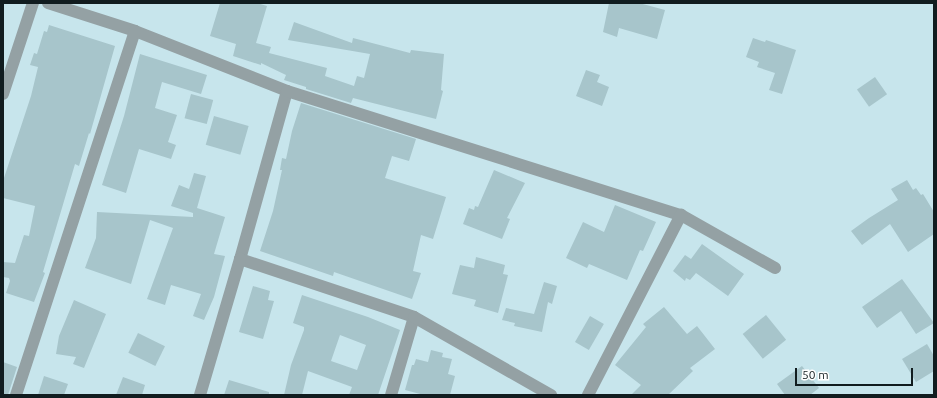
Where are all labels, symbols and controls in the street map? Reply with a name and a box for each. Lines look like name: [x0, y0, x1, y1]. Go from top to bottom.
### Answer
scale bar: [797, 360, 915, 386]
text: 50 m: [802, 368, 829, 381]

